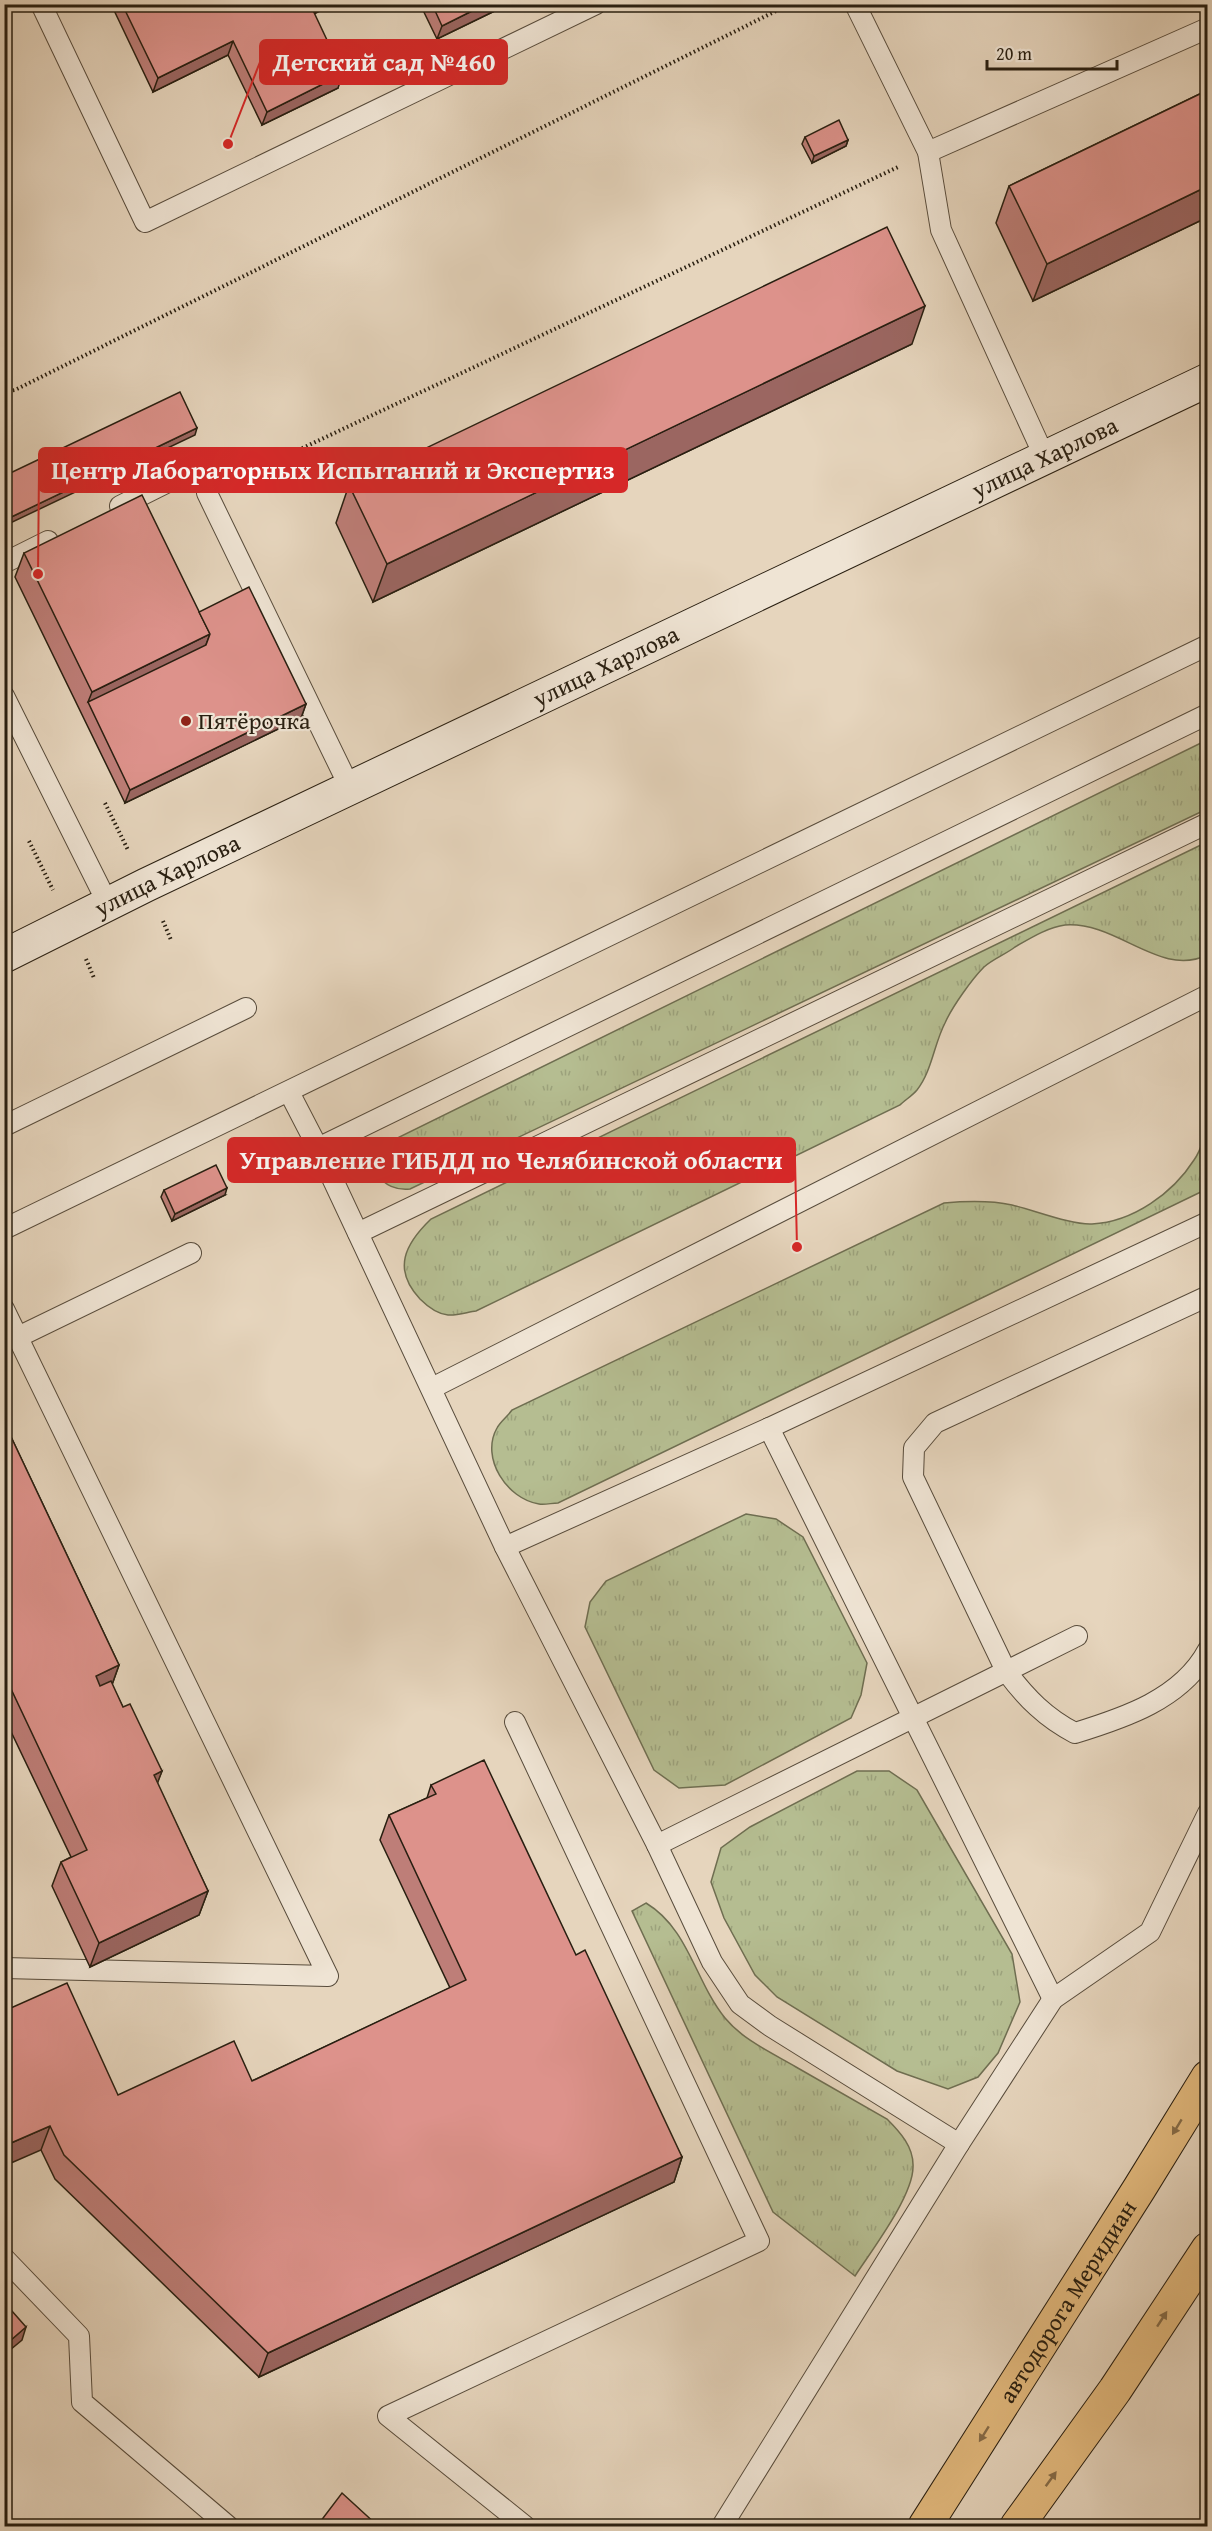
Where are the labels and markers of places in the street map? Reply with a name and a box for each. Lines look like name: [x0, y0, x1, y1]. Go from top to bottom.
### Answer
callout: Детский сад №460: [260, 40, 507, 84]
callout: Центр Лабораторных Испытаний и Экспертиз: [39, 448, 627, 492]
place label: Пятёрочка: [198, 703, 311, 738]
marker: Пятёрочка: [179, 714, 193, 728]
callout: Управление ГИБДД по Челябинской области: [228, 1138, 795, 1182]

